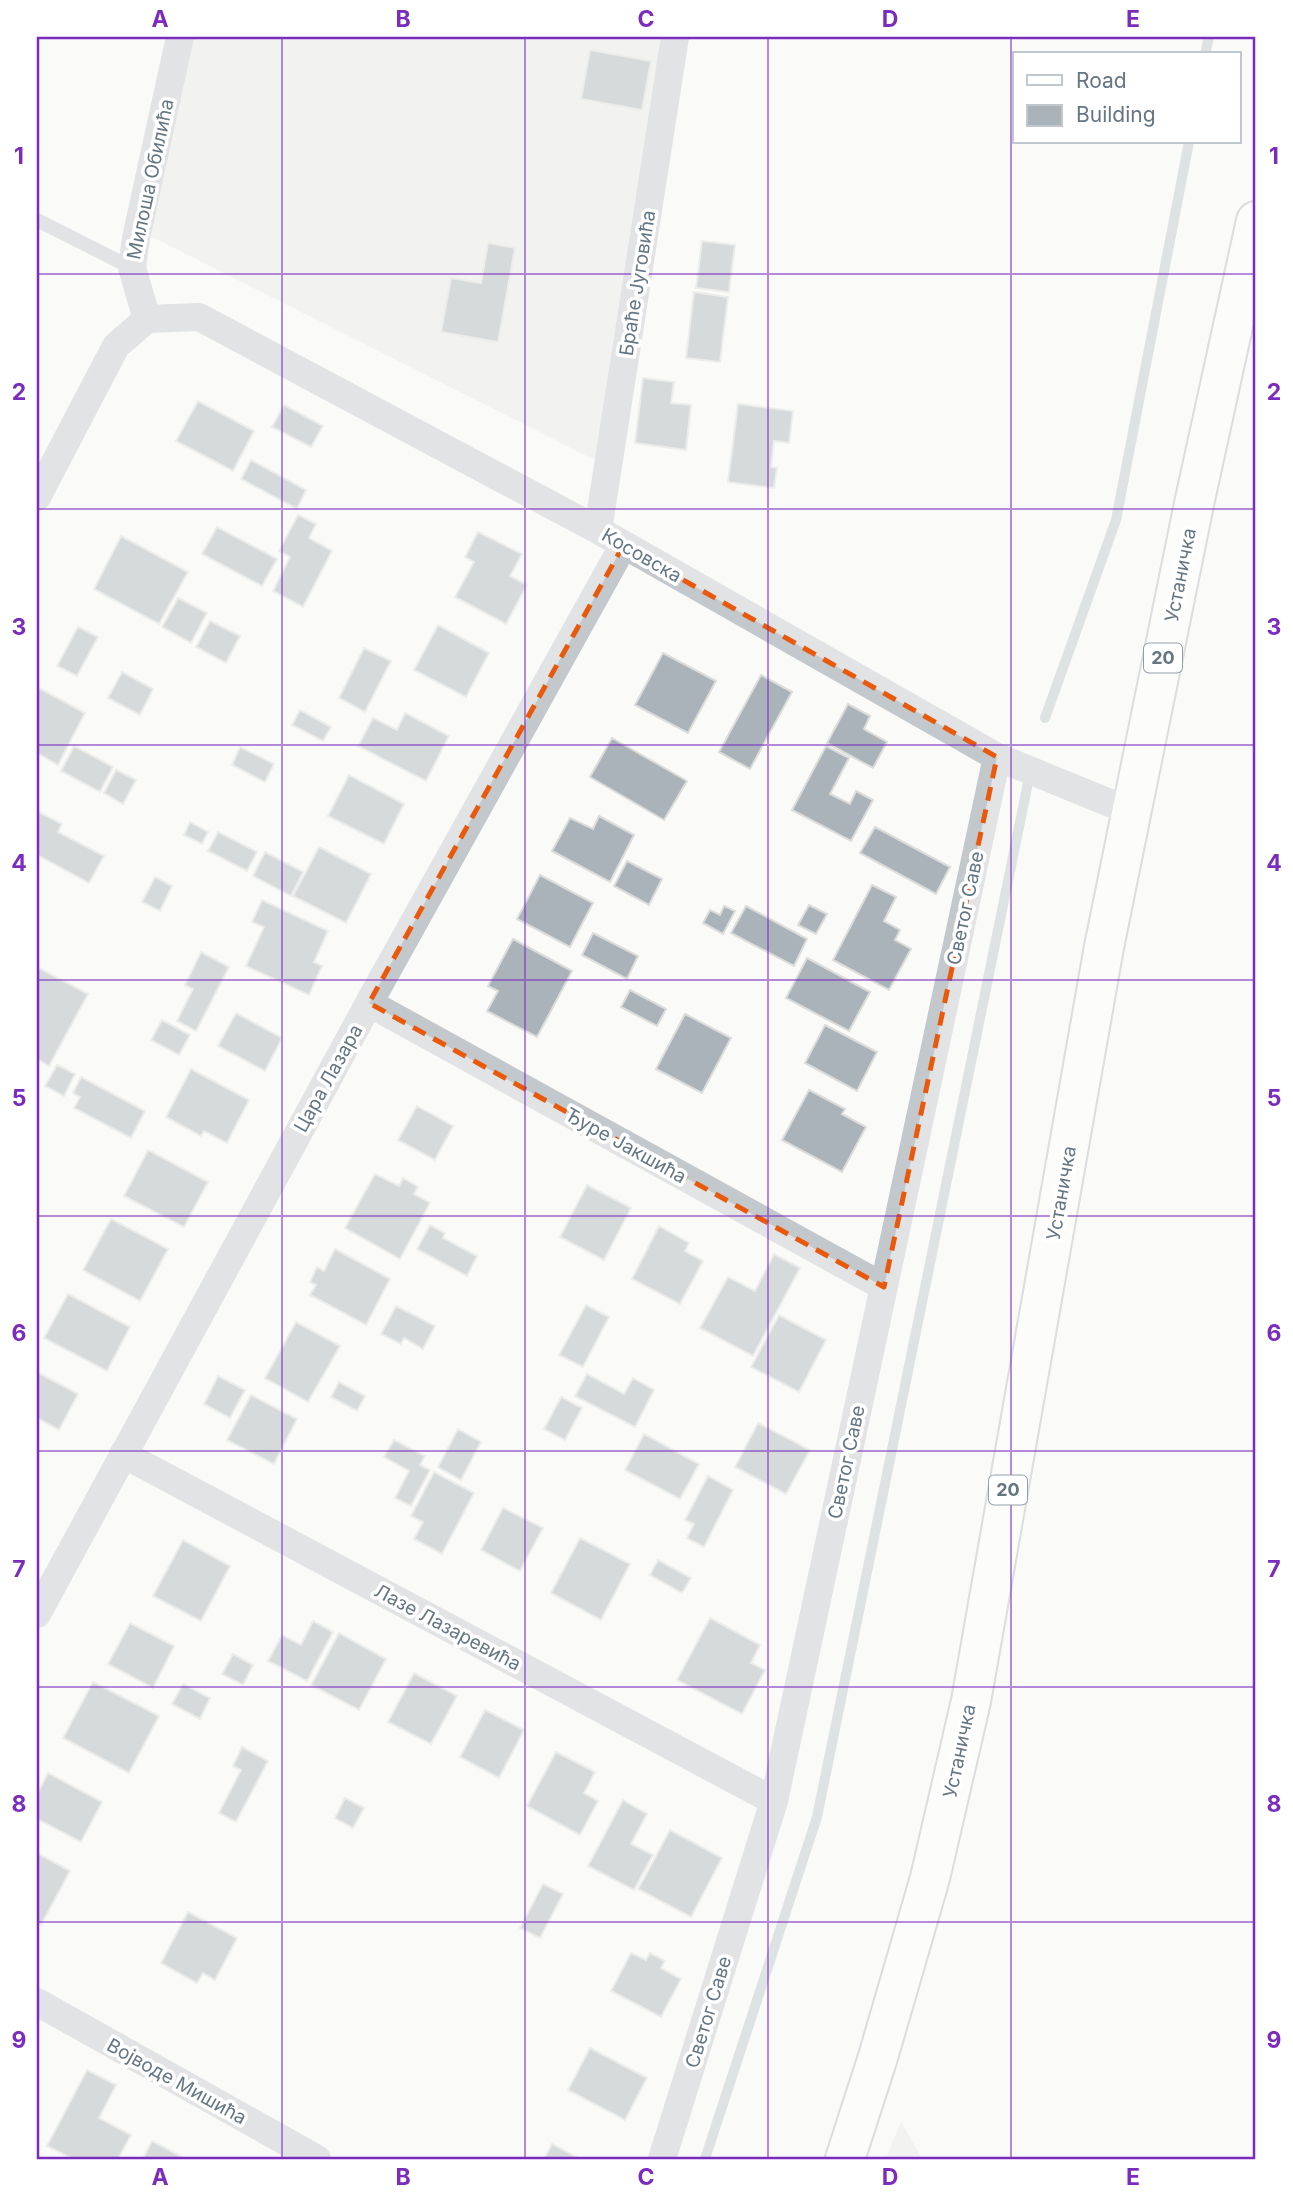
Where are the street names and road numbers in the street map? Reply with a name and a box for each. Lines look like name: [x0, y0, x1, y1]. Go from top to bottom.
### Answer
street label: Милоша Обилића: [122, 97, 179, 261]
street label: Браће Југовића: [615, 209, 660, 358]
street label: Косовска: [598, 523, 686, 587]
street label: Устаничка: [1160, 526, 1201, 624]
road number: 20: [1144, 644, 1182, 672]
street label: Светог Саве: [942, 849, 989, 967]
street label: Цара Лазара: [289, 1020, 367, 1136]
street label: Ђуре Јакшића: [561, 1103, 690, 1188]
street label: Устаничка: [1042, 1144, 1081, 1242]
street label: Светог Саве: [823, 1403, 870, 1521]
road number: 20: [989, 1476, 1027, 1504]
street label: Лазе Лазаревића: [371, 1579, 525, 1676]
street label: Устаничка: [938, 1702, 981, 1800]
street label: Светог Саве: [681, 1954, 736, 2071]
street label: Војводе Мишића: [103, 2034, 251, 2129]

